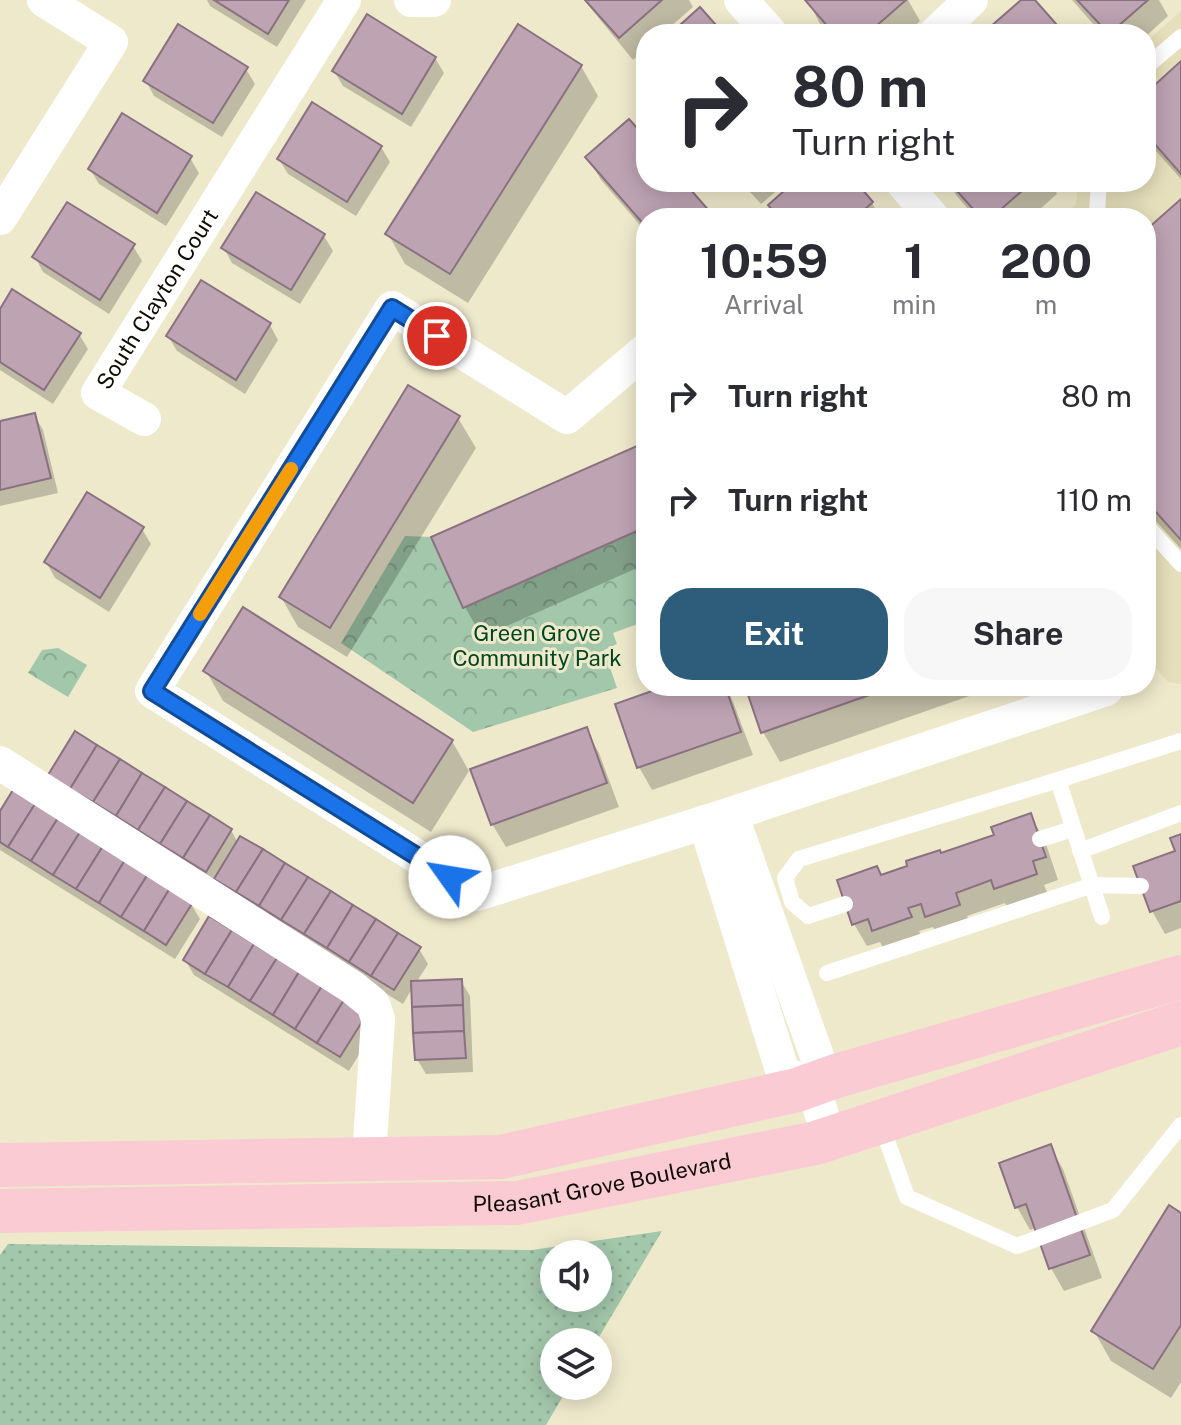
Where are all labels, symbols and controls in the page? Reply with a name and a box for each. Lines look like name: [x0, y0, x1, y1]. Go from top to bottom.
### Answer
text: 80 m: [792, 54, 928, 120]
icon: right: [660, 56, 764, 160]
text: Turn right: [792, 121, 955, 163]
street label: South Clayton Court: [91, 204, 223, 394]
text: 10:59: [700, 232, 828, 289]
text: 1: [904, 232, 924, 289]
text: 200: [1000, 232, 1092, 289]
text: Arrival: [724, 289, 804, 320]
text: min: [892, 289, 936, 320]
text: m: [1035, 289, 1057, 320]
pin: [403, 302, 471, 370]
icon: arrive: [415, 314, 459, 358]
icon: right: [660, 374, 704, 418]
text: Turn right: [728, 378, 868, 414]
text: 80 m: [1061, 378, 1132, 414]
icon: right: [660, 478, 704, 522]
text: Turn right: [728, 482, 868, 518]
text: 110 m: [1056, 482, 1132, 518]
button: Exit: [660, 588, 888, 680]
button: Share: [904, 588, 1132, 680]
park label: Green Grove Community Park: [452, 620, 622, 671]
position arrow: [408, 835, 492, 919]
street label: Pleasant Grove Boulevard: [472, 1147, 733, 1217]
map controls: [540, 1240, 612, 1400]
button: sound: [540, 1240, 612, 1312]
button: layers: [540, 1328, 612, 1400]

